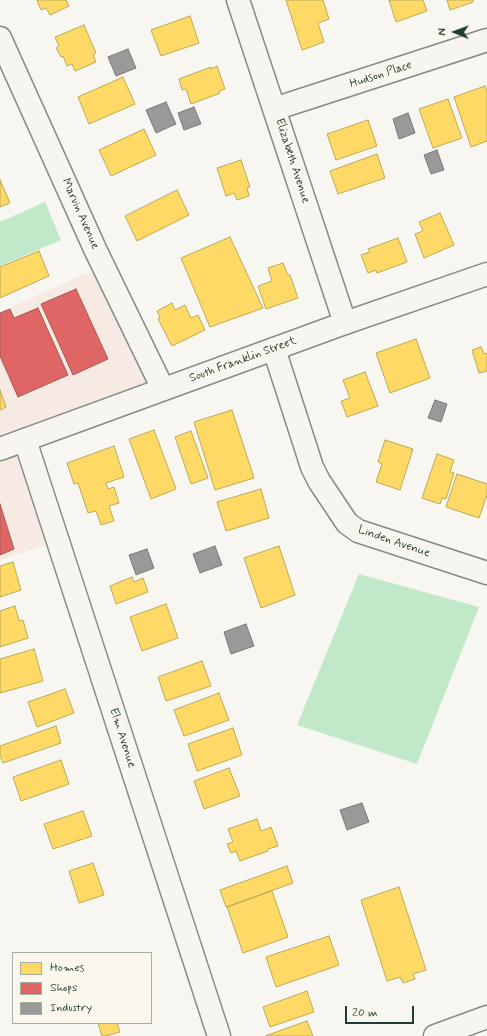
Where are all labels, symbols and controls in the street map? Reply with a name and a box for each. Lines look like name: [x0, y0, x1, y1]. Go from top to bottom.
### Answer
north arrow: [435, 12, 475, 52]
text: N: [436, 28, 450, 36]
street label: Hudson Place: [348, 58, 414, 92]
street label: Elizabeth Avenue: [271, 117, 313, 205]
street label: Marvin Avenue: [58, 176, 102, 252]
street label: South Franklin Street: [187, 334, 299, 386]
street label: Linden Avenue: [356, 523, 432, 561]
street label: Elm Avenue: [106, 706, 138, 770]
legend: [12, 952, 152, 1024]
text: Homes: [50, 960, 85, 976]
text: Shops: [50, 980, 77, 996]
scale bar: [347, 998, 416, 1024]
text: Industry: [50, 1000, 92, 1016]
text: 20 m: [352, 1005, 378, 1021]

